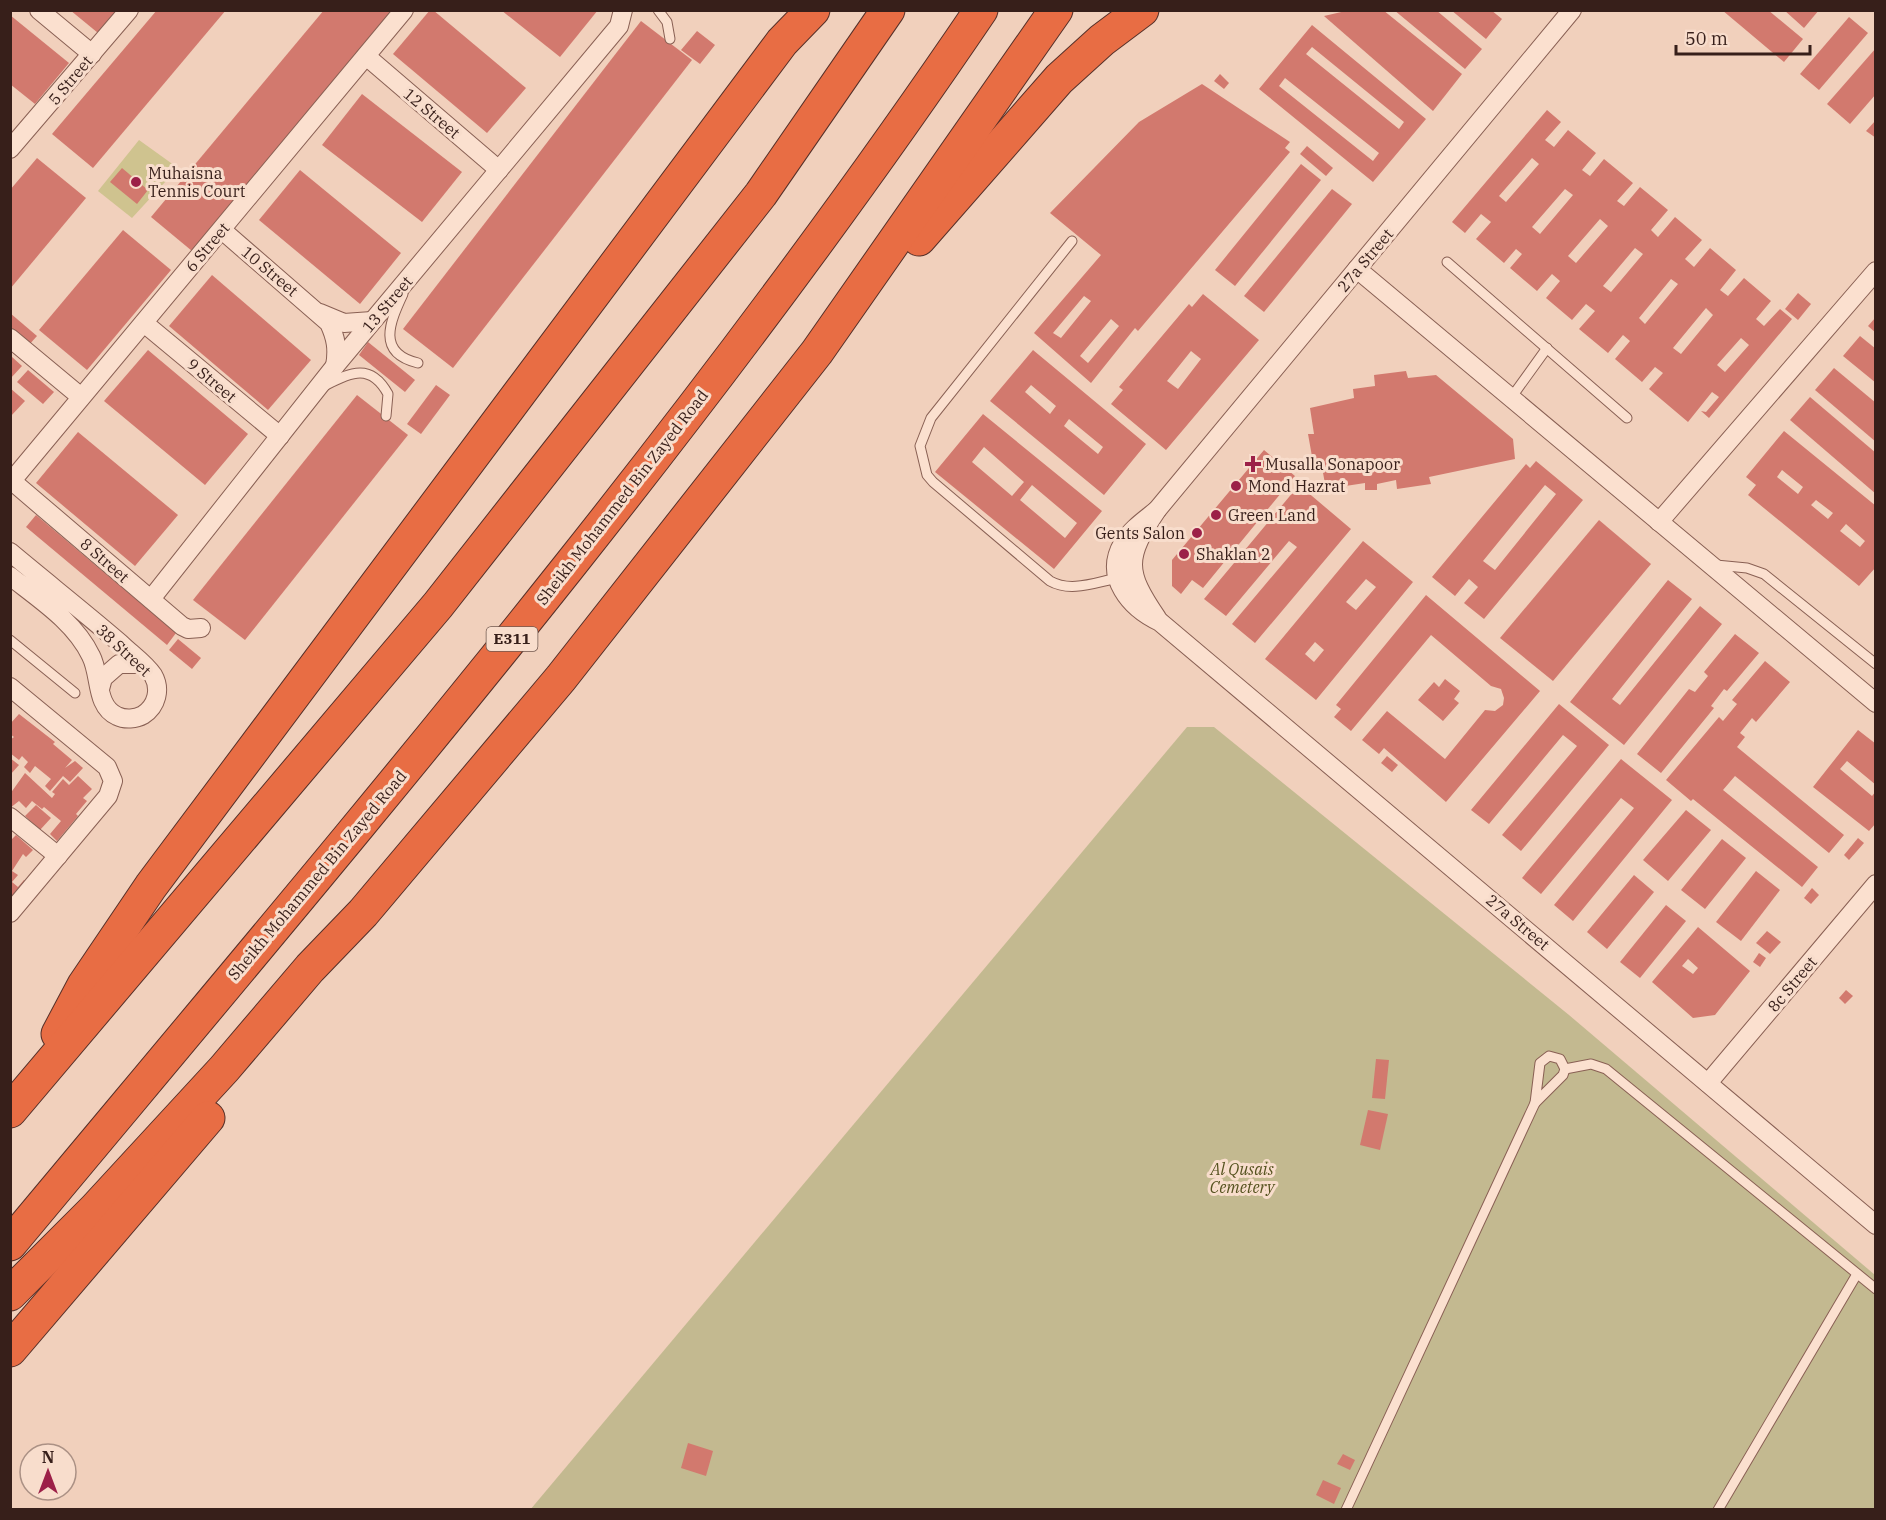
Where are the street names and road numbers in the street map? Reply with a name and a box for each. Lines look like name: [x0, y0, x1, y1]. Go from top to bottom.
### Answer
street label: 5 Street: [44, 51, 97, 109]
street label: 12 Street: [400, 84, 465, 143]
street label: 6 Street: [181, 218, 234, 276]
street label: 27a Street: [1333, 224, 1398, 296]
street label: 10 Street: [238, 242, 303, 301]
street label: 13 Street: [358, 271, 417, 336]
street label: 9 Street: [183, 354, 241, 407]
street label: Sheikh Mohammed Bin Zayed Road: [532, 385, 712, 609]
street label: 8 Street: [76, 533, 134, 587]
street label: 38 Street: [92, 620, 156, 681]
road number: E311: [486, 627, 538, 651]
street label: Sheikh Mohammed Bin Zayed Road: [223, 766, 411, 984]
street label: 27a Street: [1482, 890, 1554, 955]
street label: 8c Street: [1763, 952, 1821, 1016]

